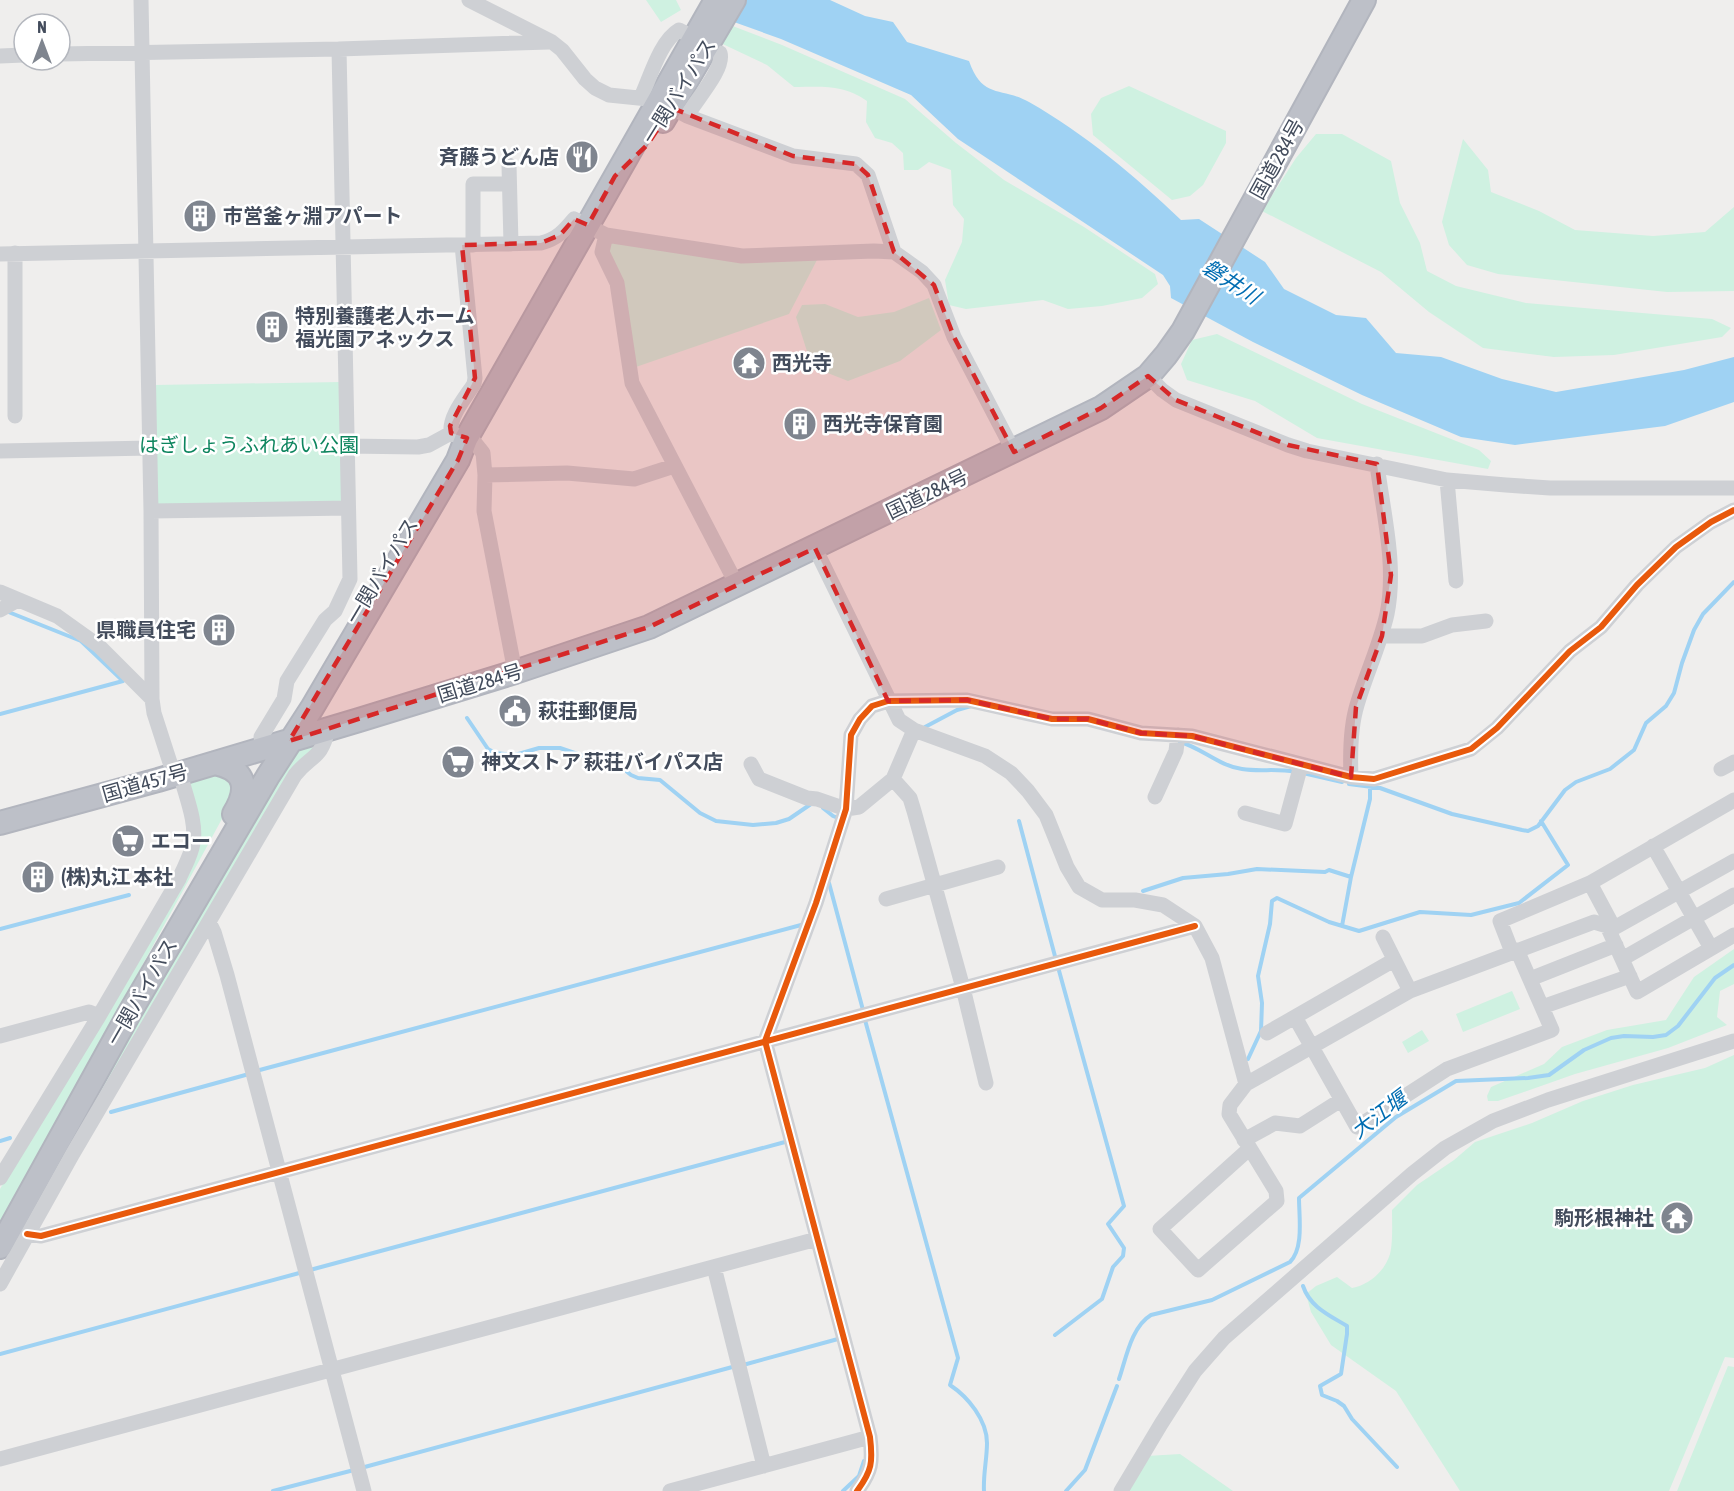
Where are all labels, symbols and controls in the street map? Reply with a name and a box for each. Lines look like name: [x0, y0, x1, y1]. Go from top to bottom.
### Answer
north arrow: [12, 12, 72, 72]
text: N: [37, 18, 47, 36]
street label: 一関バイパス: [637, 34, 720, 148]
street label: 国道284号: [1245, 115, 1308, 203]
restaurant icon: 斉藤うどん店: [564, 139, 600, 175]
place label: 斉藤うどん店: [439, 145, 559, 168]
building icon: 市営釜ヶ淵アパート: [182, 198, 218, 234]
place label: 市営釜ヶ淵アパート: [223, 204, 403, 227]
water label: 磐井川: [1199, 254, 1266, 309]
place label: 特別養護老人ホーム 福光園アネックス: [295, 304, 474, 350]
building icon: 特別養護老人ホーム 福光園アネックス: [254, 309, 290, 345]
temple icon: 西光寺: [731, 345, 767, 381]
place label: 西光寺: [772, 351, 832, 374]
building icon: 西光寺保育園: [782, 406, 818, 442]
place label: 西光寺保育園: [823, 412, 943, 435]
park label: はぎしょうふれあい公園: [139, 433, 359, 456]
street label: 国道284号: [882, 464, 971, 523]
street label: 一関バイパス: [341, 514, 422, 628]
building icon: 県職員住宅: [201, 612, 237, 648]
place label: 県職員住宅: [96, 618, 196, 641]
street label: 国道284号: [434, 659, 525, 706]
public building icon: 萩荘郵便局: [497, 693, 533, 729]
place label: 萩荘郵便局: [538, 699, 638, 722]
supermarket icon: 神文ストア 萩荘バイパス店: [440, 744, 476, 780]
place label: 神文ストア 萩荘バイパス店: [481, 750, 723, 773]
street label: 国道457号: [99, 759, 190, 806]
supermarket icon: エコー: [110, 823, 146, 859]
place label: エコー: [151, 829, 211, 852]
building icon: (株)丸江 本社: [20, 859, 56, 895]
place label: (株)丸江 本社: [61, 865, 173, 888]
street label: 一関バイパス: [102, 934, 181, 1049]
water label: 大江堰: [1346, 1083, 1414, 1143]
temple icon: 駒形根神社: [1659, 1200, 1695, 1236]
place label: 駒形根神社: [1554, 1206, 1654, 1229]

